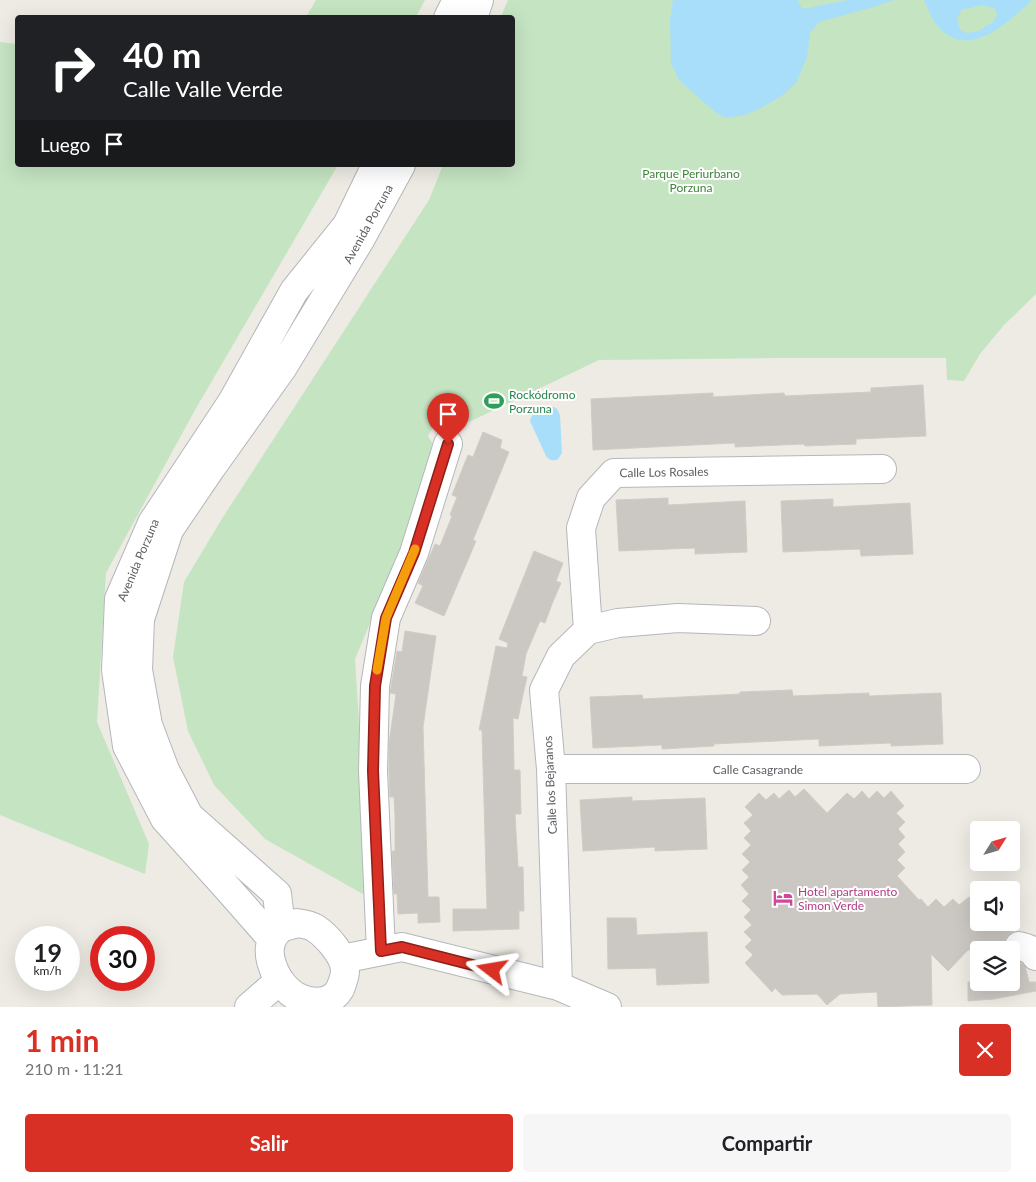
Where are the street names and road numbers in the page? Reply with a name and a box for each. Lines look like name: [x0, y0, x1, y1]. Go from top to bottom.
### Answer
street label: Avenida Porzuna: [340, 182, 396, 266]
street label: Calle Los Rosales: [619, 464, 709, 480]
street label: Avenida Porzuna: [114, 516, 162, 604]
street label: Calle los Bejaranos: [540, 735, 560, 835]
street label: Calle Casagrande: [713, 762, 803, 777]

